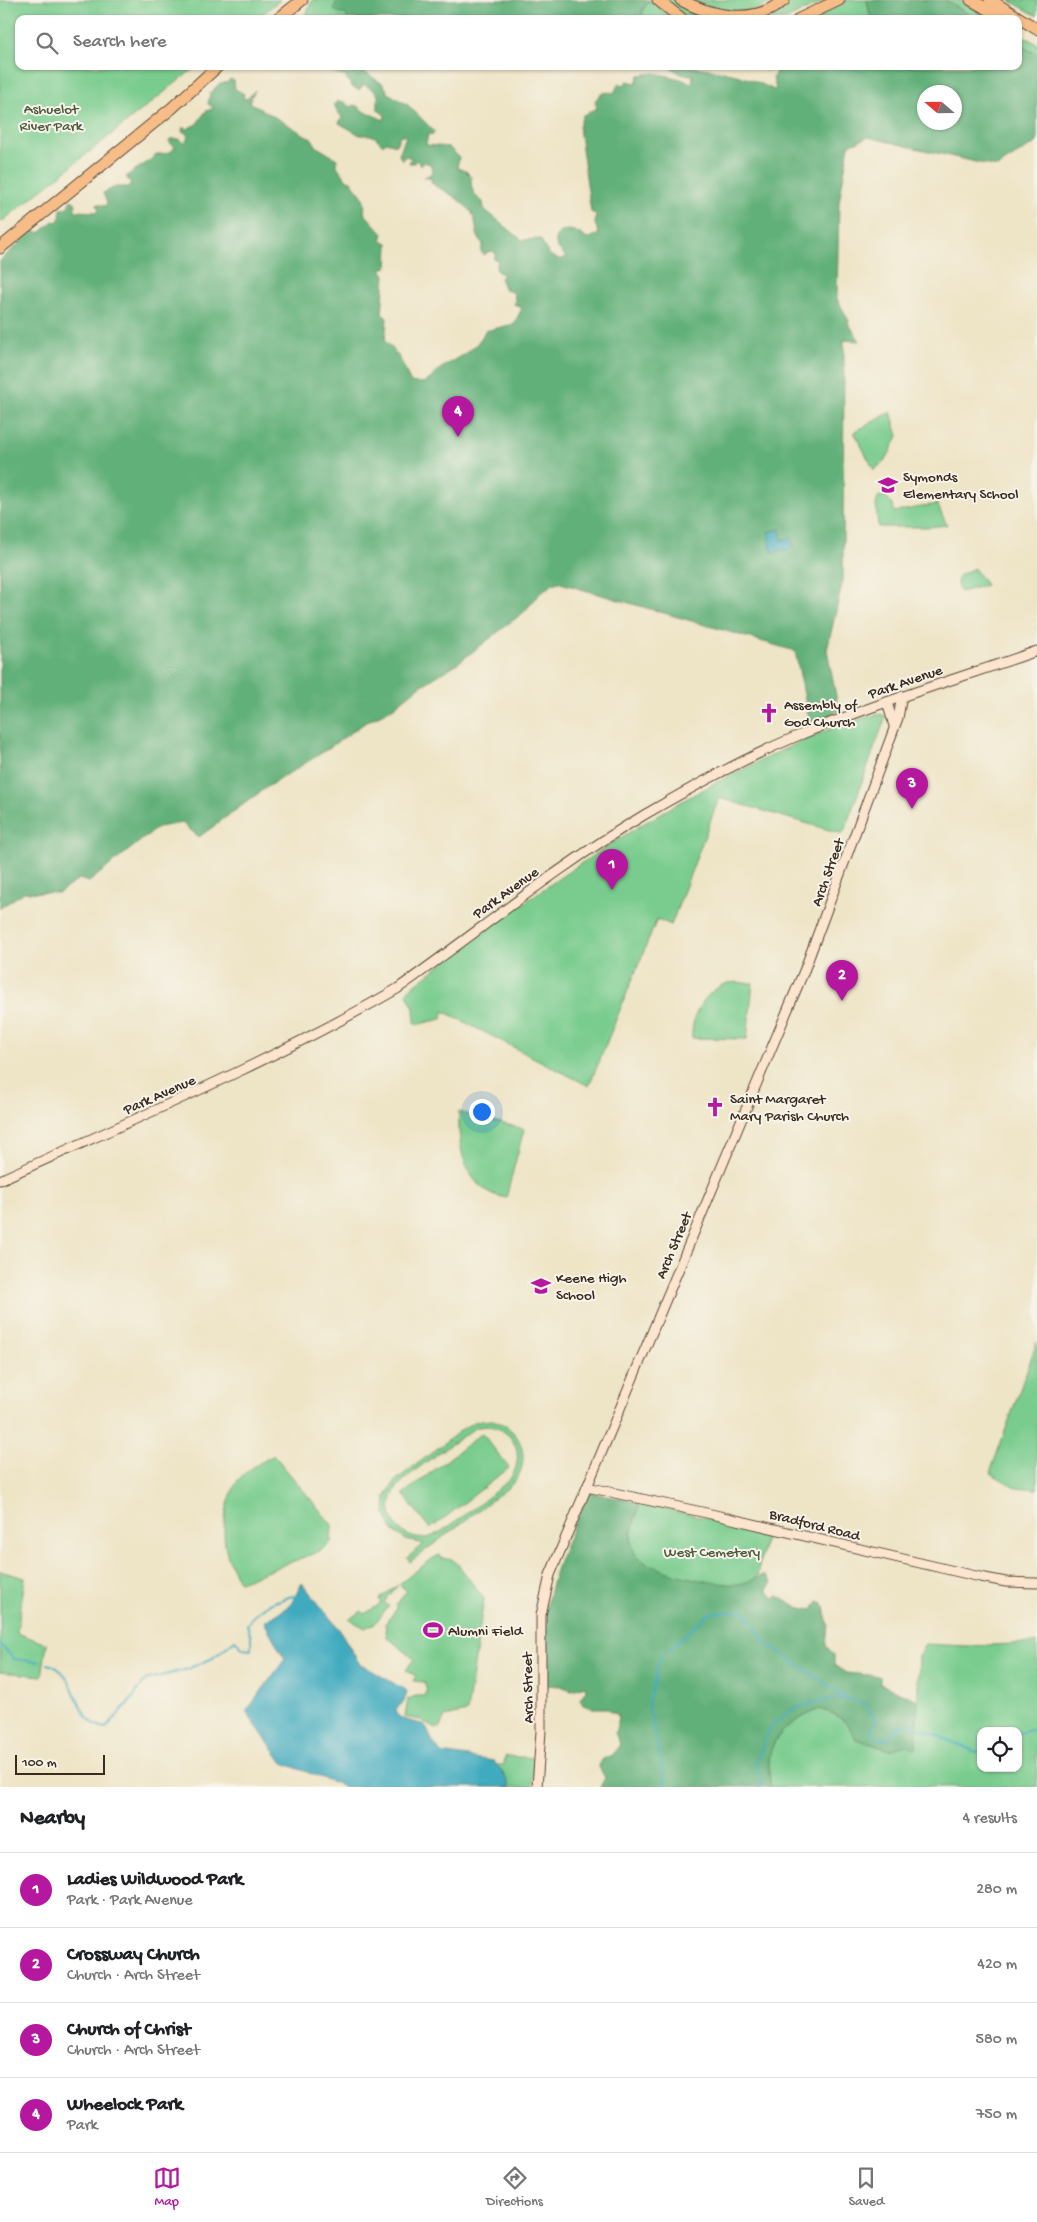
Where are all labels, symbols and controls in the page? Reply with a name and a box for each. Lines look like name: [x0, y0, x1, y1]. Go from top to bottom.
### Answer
search box: [15, 15, 1022, 70]
icon: search: [33, 29, 61, 57]
text: Search here: [73, 31, 167, 54]
north arrow: [917, 85, 962, 130]
park label: Ashuelot River Park: [20, 101, 84, 136]
pin: 4: [442, 396, 474, 437]
place label: Symonds Elementary School: [903, 469, 1019, 504]
school or university icon: Symonds Elementary School: [877, 474, 899, 496]
street label: Park Avenue: [865, 662, 945, 704]
place label: Assembly of God Church: [784, 697, 858, 732]
church icon: Assembly of God Church: [758, 702, 780, 724]
pin: 3: [896, 768, 928, 809]
street label: Arch Street: [808, 835, 850, 909]
pin: 1: [596, 849, 628, 890]
street label: Park Avenue: [469, 863, 543, 924]
pin: 2: [826, 960, 858, 1001]
street label: Park Avenue: [120, 1072, 199, 1120]
place label: Saint Margaret Mary Parish Church: [730, 1091, 849, 1126]
church icon: Saint Margaret Mary Parish Church: [704, 1096, 726, 1118]
your location: [469, 1099, 495, 1125]
street label: Arch Street: [653, 1208, 698, 1282]
place label: Keene High School: [556, 1270, 627, 1305]
school or university icon: Keene High School: [530, 1275, 552, 1297]
street label: Bradford Road: [766, 1506, 863, 1546]
park label: West Cemetery: [664, 1544, 761, 1562]
sports icon: Alumni Field: [422, 1619, 444, 1641]
place label: Alumni Field: [448, 1623, 524, 1641]
street label: Arch Street: [519, 1651, 539, 1724]
map controls: [977, 1727, 1022, 1772]
button: locate: [977, 1727, 1022, 1772]
scale bar: [15, 1752, 105, 1775]
text: 100 m: [22, 1755, 57, 1772]
text: Nearby: [20, 1807, 85, 1832]
text: 4 results: [962, 1810, 1017, 1829]
text: Ladies Wildwood Park: [67, 1869, 243, 1892]
text: 1: [33, 1881, 39, 1900]
text: 280 m: [976, 1881, 1017, 1900]
text: Park · Park Avenue: [67, 1892, 193, 1911]
text: Crossway Church: [67, 1944, 200, 1967]
text: 2: [32, 1956, 40, 1975]
text: 420 m: [977, 1956, 1017, 1975]
text: Church · Arch Street: [67, 1967, 200, 1986]
text: Church of Christ: [67, 2019, 191, 2042]
text: 3: [32, 2031, 40, 2050]
text: 580 m: [976, 2031, 1017, 2050]
text: Church · Arch Street: [67, 2042, 200, 2061]
text: Wheelock Park: [67, 2094, 183, 2117]
text: 4: [32, 2106, 40, 2125]
text: 750 m: [976, 2106, 1017, 2125]
text: Park: [67, 2117, 98, 2136]
tab: Map: [153, 2164, 181, 2211]
tab: Directions: [486, 2164, 543, 2211]
tab: Saved: [848, 2164, 884, 2211]

